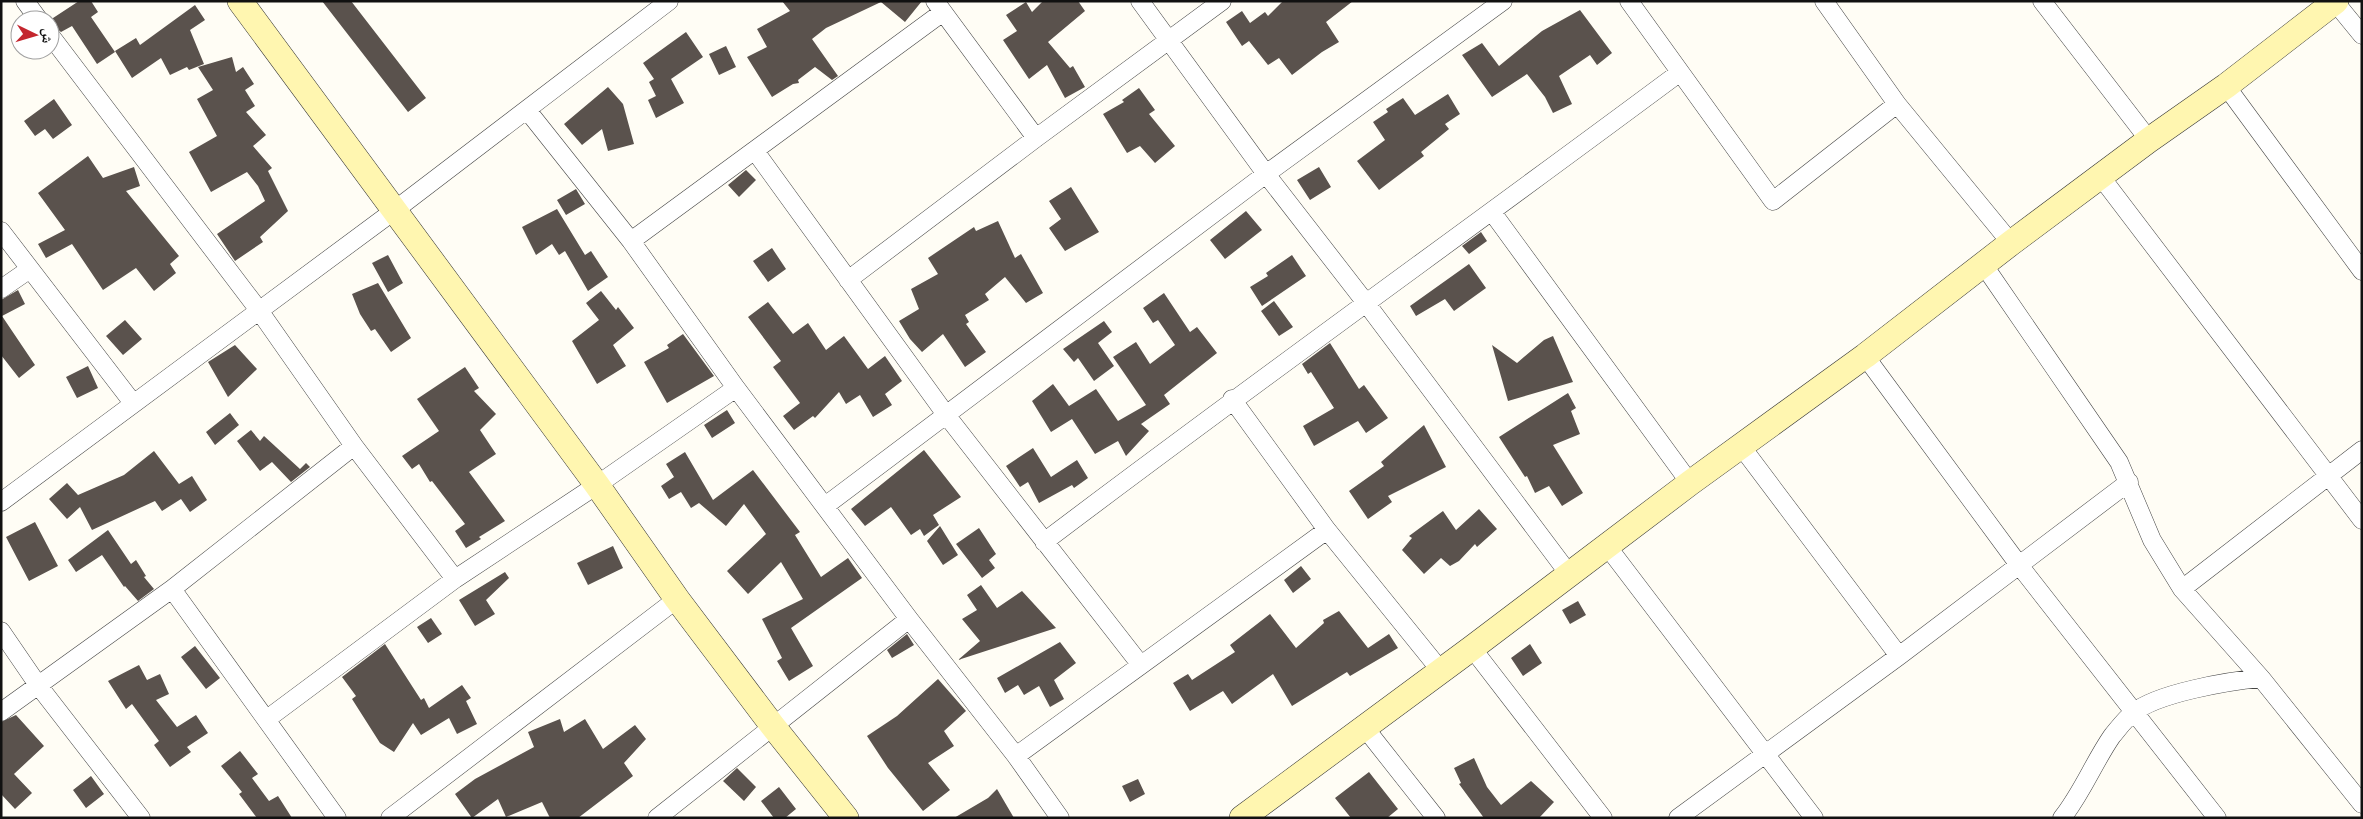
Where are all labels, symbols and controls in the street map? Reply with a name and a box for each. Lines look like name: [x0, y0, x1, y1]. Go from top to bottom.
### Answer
north arrow: [10, 10, 60, 60]
text: ش: [38, 28, 60, 45]

